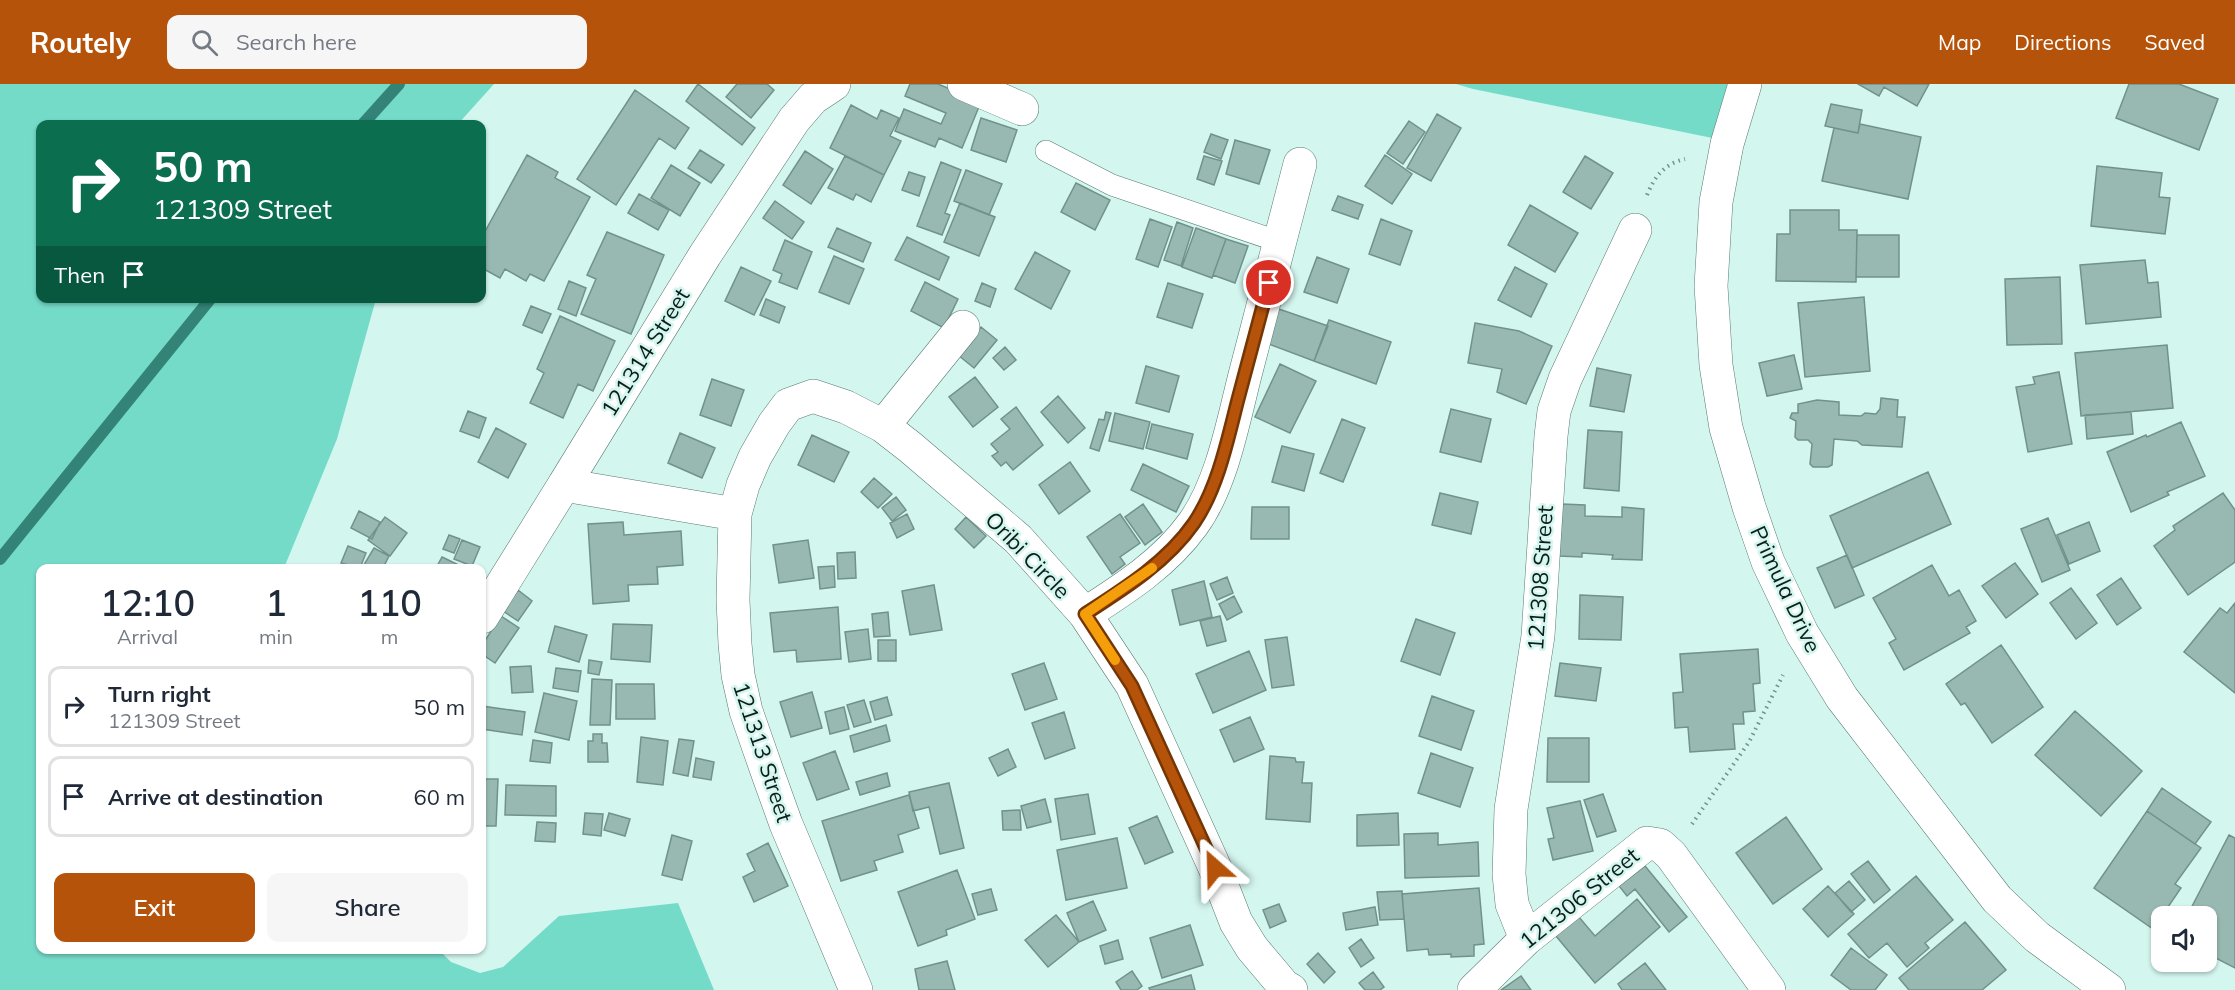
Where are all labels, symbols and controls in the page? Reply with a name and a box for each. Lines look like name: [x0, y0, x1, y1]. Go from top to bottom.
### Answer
search box: [167, 15, 587, 69]
text: Routely: [30, 25, 131, 60]
icon: search: [188, 26, 221, 59]
text: Search here: [236, 28, 357, 56]
text: Map: [1938, 29, 1981, 55]
text: Directions: [2014, 29, 2111, 55]
text: Saved: [2144, 29, 2205, 55]
text: 50 m: [153, 140, 253, 193]
icon: right: [54, 144, 132, 222]
text: 121309 Street: [153, 192, 332, 226]
pin: [1243, 257, 1294, 308]
icon: arrive: [117, 258, 150, 291]
text: Then: [54, 261, 105, 289]
icon: arrive: [1252, 266, 1285, 299]
street label: 121314 Street: [595, 283, 696, 421]
street label: 121308 Street: [1521, 504, 1559, 652]
street label: Oribi Circle: [980, 505, 1076, 605]
street label: Primula Drive: [1744, 521, 1828, 657]
text: 12:10: [100, 580, 195, 625]
text: 1: [265, 580, 287, 625]
text: 110: [357, 580, 422, 625]
text: Arrival: [117, 624, 178, 649]
text: min: [259, 624, 293, 649]
text: m: [381, 624, 398, 649]
street label: 121313 Street: [727, 678, 799, 826]
text: Turn right: [108, 680, 211, 708]
icon: right: [57, 690, 90, 723]
text: 50 m: [414, 693, 465, 721]
text: 121309 Street: [108, 708, 241, 733]
icon: arrive: [57, 780, 90, 813]
text: Arrive at destination: [108, 783, 323, 811]
text: 60 m: [414, 783, 465, 811]
position arrow: [1183, 836, 1247, 900]
street label: 121306 Street: [1514, 841, 1645, 955]
button: Exit: [54, 873, 255, 942]
button: Share: [267, 873, 468, 942]
map controls: [2151, 906, 2217, 972]
button: sound: [2151, 906, 2217, 972]

